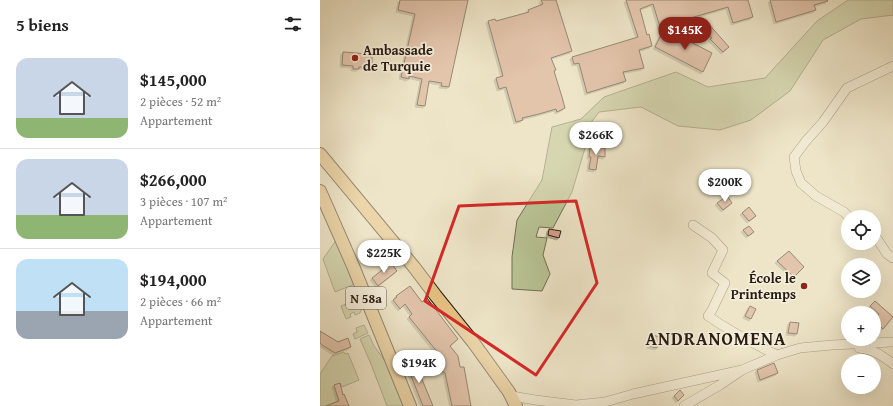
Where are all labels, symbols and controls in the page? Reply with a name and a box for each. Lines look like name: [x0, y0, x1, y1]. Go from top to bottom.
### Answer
text: 5 biens: [16, 12, 69, 37]
icon: filters: [282, 13, 304, 35]
pin: $145K: [657, 17, 713, 51]
text: $145K: [667, 20, 703, 39]
place label: Ambassade de Turquie: [363, 40, 433, 76]
marker: Ambassade de Turquie: [350, 53, 360, 63]
text: $145,000: [140, 67, 206, 92]
icon: home: [48, 74, 96, 122]
text: 2 pièces · 52 m²: [140, 92, 221, 111]
text: Appartement: [140, 111, 213, 130]
pin: $266K: [568, 122, 624, 156]
text: $266K: [578, 125, 614, 144]
text: $266,000: [140, 167, 206, 192]
pin: $200K: [697, 169, 753, 203]
text: $200K: [707, 172, 743, 191]
icon: home: [48, 175, 96, 223]
text: 3 pièces · 107 m²: [140, 192, 227, 211]
map controls: [841, 210, 881, 394]
button: locate: [841, 210, 881, 250]
text: Appartement: [140, 211, 213, 230]
pin: $225K: [356, 240, 412, 274]
text: $225K: [366, 243, 402, 262]
button: layers: [841, 258, 881, 298]
text: $194,000: [140, 267, 206, 292]
place label: École le Printemps: [731, 268, 796, 304]
icon: home: [48, 275, 96, 323]
marker: École le Printemps: [799, 281, 809, 291]
road number: N 58a: [346, 287, 386, 309]
text: 2 pièces · 66 m²: [140, 292, 221, 311]
button: +: [841, 306, 881, 346]
text: Appartement: [140, 311, 213, 330]
district label: ANDRANOMENA: [646, 325, 786, 352]
pin: $194K: [391, 350, 447, 384]
text: $194K: [401, 353, 437, 372]
button: −: [841, 354, 881, 394]

